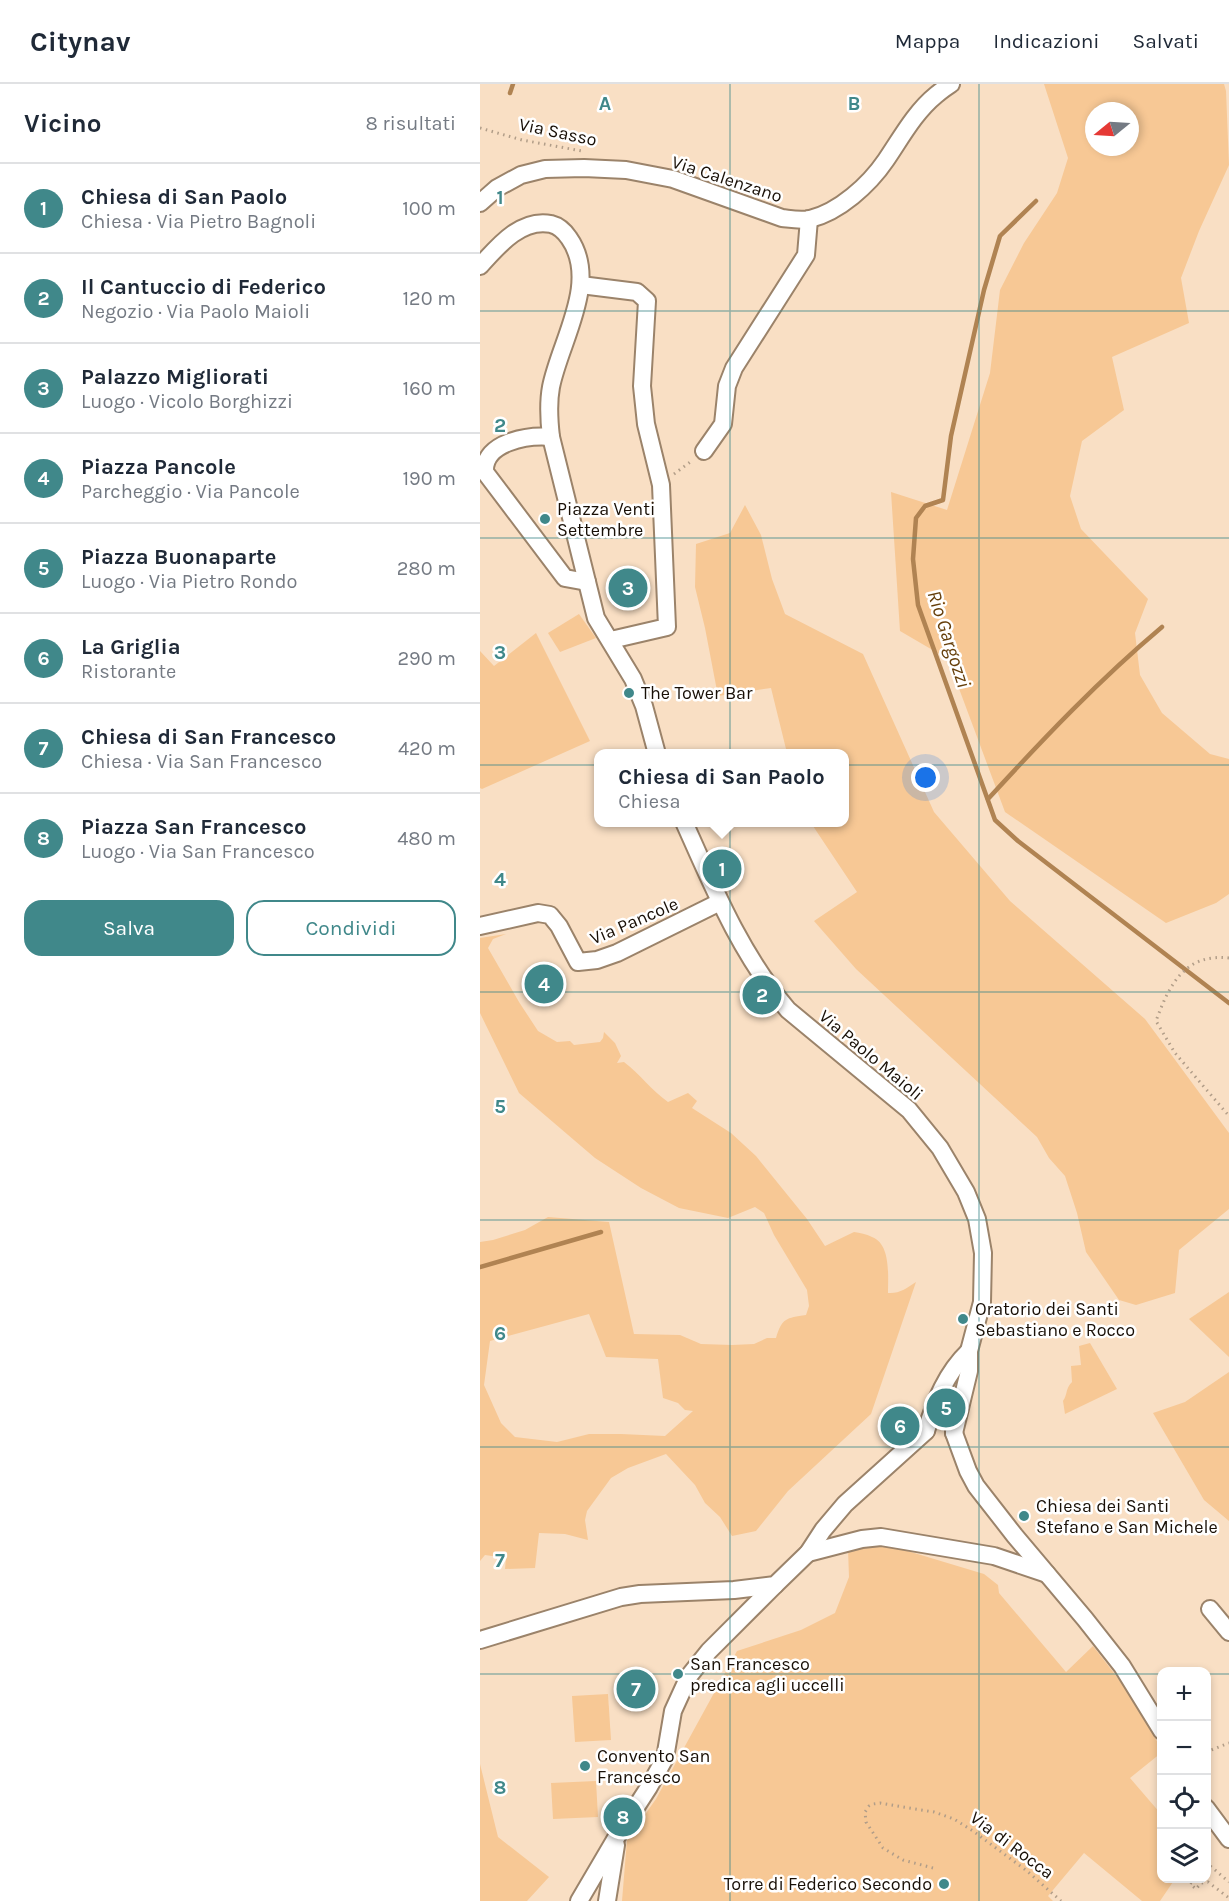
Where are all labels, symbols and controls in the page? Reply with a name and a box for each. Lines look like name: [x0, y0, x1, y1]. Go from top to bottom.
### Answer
text: Citynav: [30, 25, 130, 58]
text: Mappa: [895, 29, 960, 53]
text: Indicazioni: [993, 29, 1100, 53]
text: Salvati: [1133, 29, 1199, 53]
text: A: [599, 92, 612, 115]
text: B: [848, 92, 860, 115]
north arrow: [1085, 102, 1139, 156]
text: Vicino: [24, 108, 101, 139]
text: 8 risultati: [366, 112, 456, 135]
street label: Via Sasso: [517, 113, 599, 151]
street label: Via Calenzano: [669, 151, 785, 207]
text: Chiesa di San Paolo: [81, 184, 287, 210]
text: 1: [496, 186, 504, 209]
text: 1: [40, 197, 47, 220]
text: 100 m: [402, 197, 456, 220]
text: Chiesa · Via Pietro Bagnoli: [81, 210, 316, 233]
text: Il Cantuccio di Federico: [81, 274, 326, 300]
text: 2: [37, 287, 50, 310]
text: 120 m: [402, 287, 456, 310]
text: Negozio · Via Paolo Maioli: [81, 300, 310, 323]
text: Palazzo Migliorati: [81, 364, 269, 390]
text: 3: [37, 377, 50, 400]
text: 160 m: [403, 377, 456, 400]
text: Luogo · Vicolo Borghizzi: [81, 390, 293, 413]
text: 2: [494, 414, 506, 437]
text: Piazza Pancole: [81, 454, 236, 480]
text: 4: [38, 467, 49, 490]
text: 190 m: [402, 467, 456, 490]
text: Parcheggio · Via Pancole: [81, 480, 300, 503]
place label: Piazza Venti Settembre: [557, 498, 655, 541]
marker: Piazza Venti Settembre: [538, 512, 552, 526]
text: Piazza Buonaparte: [81, 544, 276, 570]
text: 5: [38, 557, 49, 580]
text: 280 m: [397, 557, 456, 580]
pin: 3: [608, 566, 648, 610]
text: Luogo · Via Pietro Rondo: [81, 570, 297, 593]
water label: Rio Gargozzi: [922, 587, 976, 691]
text: La Griglia: [81, 634, 181, 660]
text: 3: [494, 641, 506, 664]
text: 6: [37, 647, 50, 670]
text: 290 m: [397, 647, 456, 670]
text: Ristorante: [81, 660, 176, 683]
place label: The Tower Bar: [641, 682, 753, 704]
marker: The Tower Bar: [622, 686, 636, 700]
text: Chiesa di San Francesco: [81, 724, 336, 750]
text: 7: [39, 737, 48, 760]
text: 420 m: [398, 737, 456, 760]
popup: [594, 749, 849, 827]
text: Chiesa · Via San Francesco: [81, 750, 322, 773]
your location: [911, 763, 940, 792]
text: Chiesa di San Paolo: [618, 764, 825, 790]
text: Chiesa: [618, 790, 680, 813]
text: Piazza San Francesco: [81, 814, 307, 840]
text: 8: [37, 827, 50, 850]
text: 480 m: [397, 827, 456, 850]
text: Luogo · Via San Francesco: [81, 840, 315, 863]
pin: 1: [702, 846, 742, 892]
text: 4: [494, 868, 506, 891]
street label: Via Pancole: [587, 893, 681, 949]
button: Salva: [24, 900, 234, 956]
button: Condividi: [246, 900, 456, 956]
pin: 4: [524, 962, 564, 1006]
pin: 2: [742, 972, 782, 1018]
street label: Via Paolo Maioli: [814, 1005, 928, 1105]
text: 5: [494, 1095, 506, 1118]
place label: Oratorio dei Santi Sebastiano e Rocco: [975, 1298, 1135, 1341]
marker: Oratorio dei Santi Sebastiano e Rocco: [956, 1312, 970, 1326]
text: 6: [494, 1322, 506, 1345]
pin: 5: [926, 1386, 966, 1430]
pin: 6: [880, 1404, 920, 1448]
place label: Chiesa dei Santi Stefano e San Michele: [1036, 1495, 1218, 1538]
marker: Chiesa dei Santi Stefano e San Michele: [1017, 1509, 1031, 1523]
text: 7: [495, 1549, 505, 1572]
place label: San Francesco predica agli uccelli: [690, 1653, 845, 1696]
pin: 7: [616, 1666, 656, 1712]
marker: San Francesco predica agli uccelli: [671, 1667, 685, 1681]
map controls: [1157, 1667, 1211, 1883]
button: +: [1157, 1667, 1211, 1721]
button: −: [1157, 1721, 1211, 1775]
place label: Convento San Francesco: [597, 1745, 710, 1788]
marker: Convento San Francesco: [578, 1759, 592, 1773]
button: locate: [1157, 1775, 1211, 1829]
text: 8: [494, 1776, 506, 1799]
pin: 8: [604, 1794, 642, 1840]
street label: Via di Rocca: [966, 1806, 1058, 1884]
button: layers: [1157, 1829, 1211, 1883]
place label: Torre di Federico Secondo: [724, 1873, 932, 1895]
marker: Torre di Federico Secondo: [937, 1877, 951, 1891]

